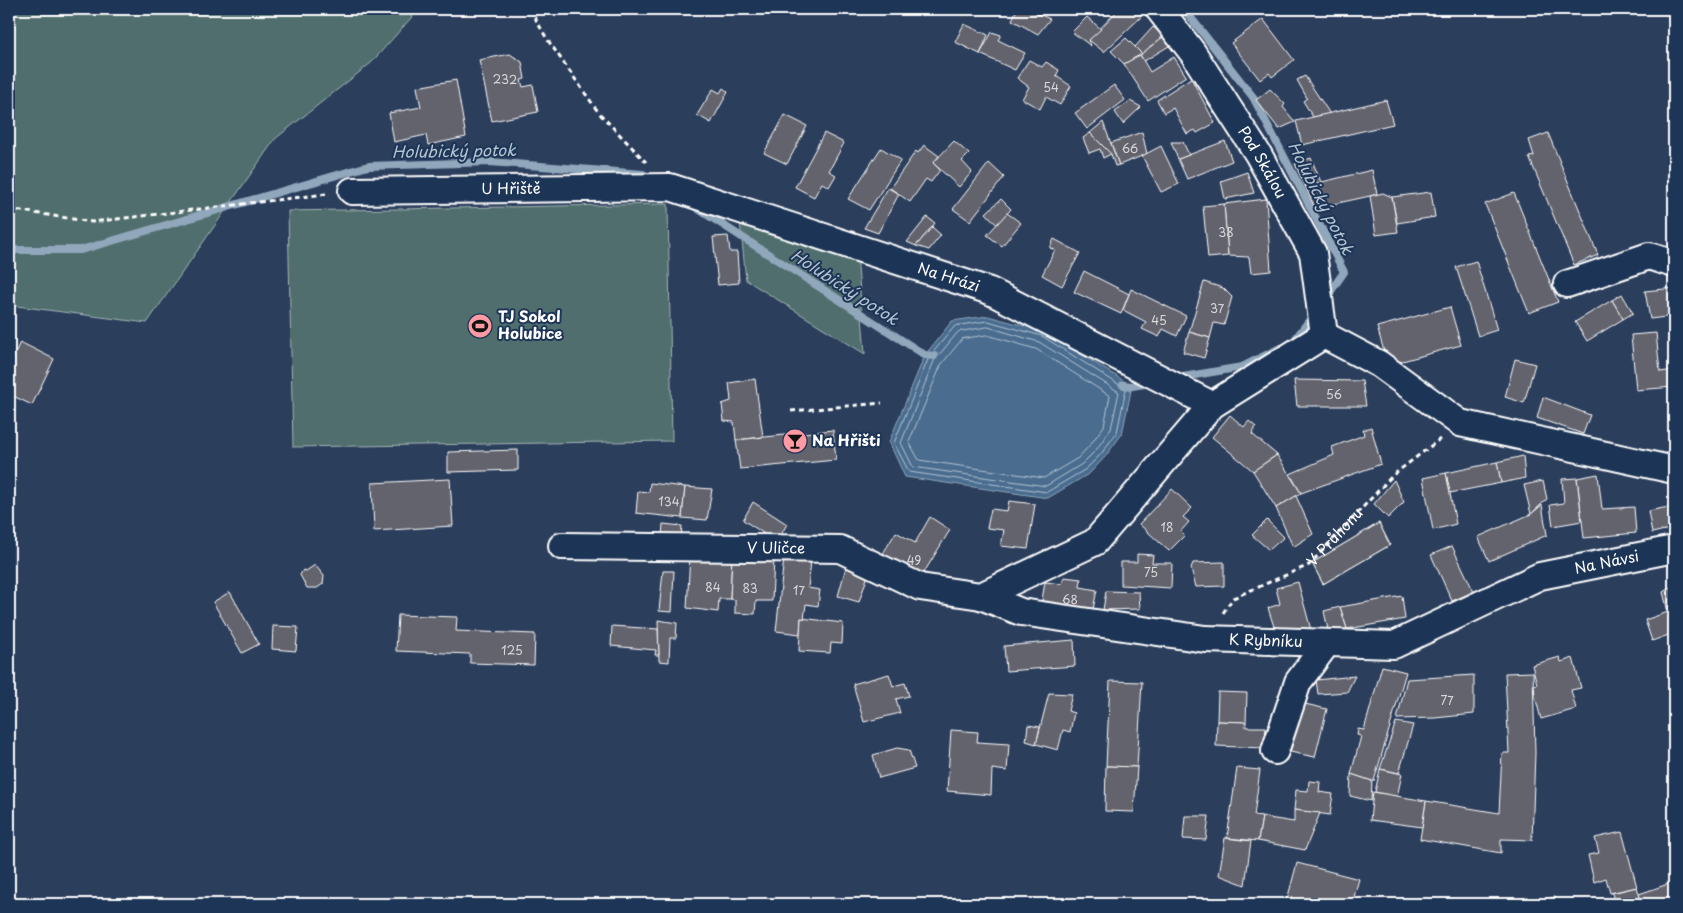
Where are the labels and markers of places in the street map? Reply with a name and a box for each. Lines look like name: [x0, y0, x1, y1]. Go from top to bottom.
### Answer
place label: TJ Sokol Holubice: [498, 304, 563, 344]
sports icon: TJ Sokol Holubice: [467, 313, 493, 339]
bar icon: Na Hřišti: [782, 428, 808, 454]
place label: Na Hřišti: [812, 428, 881, 451]

